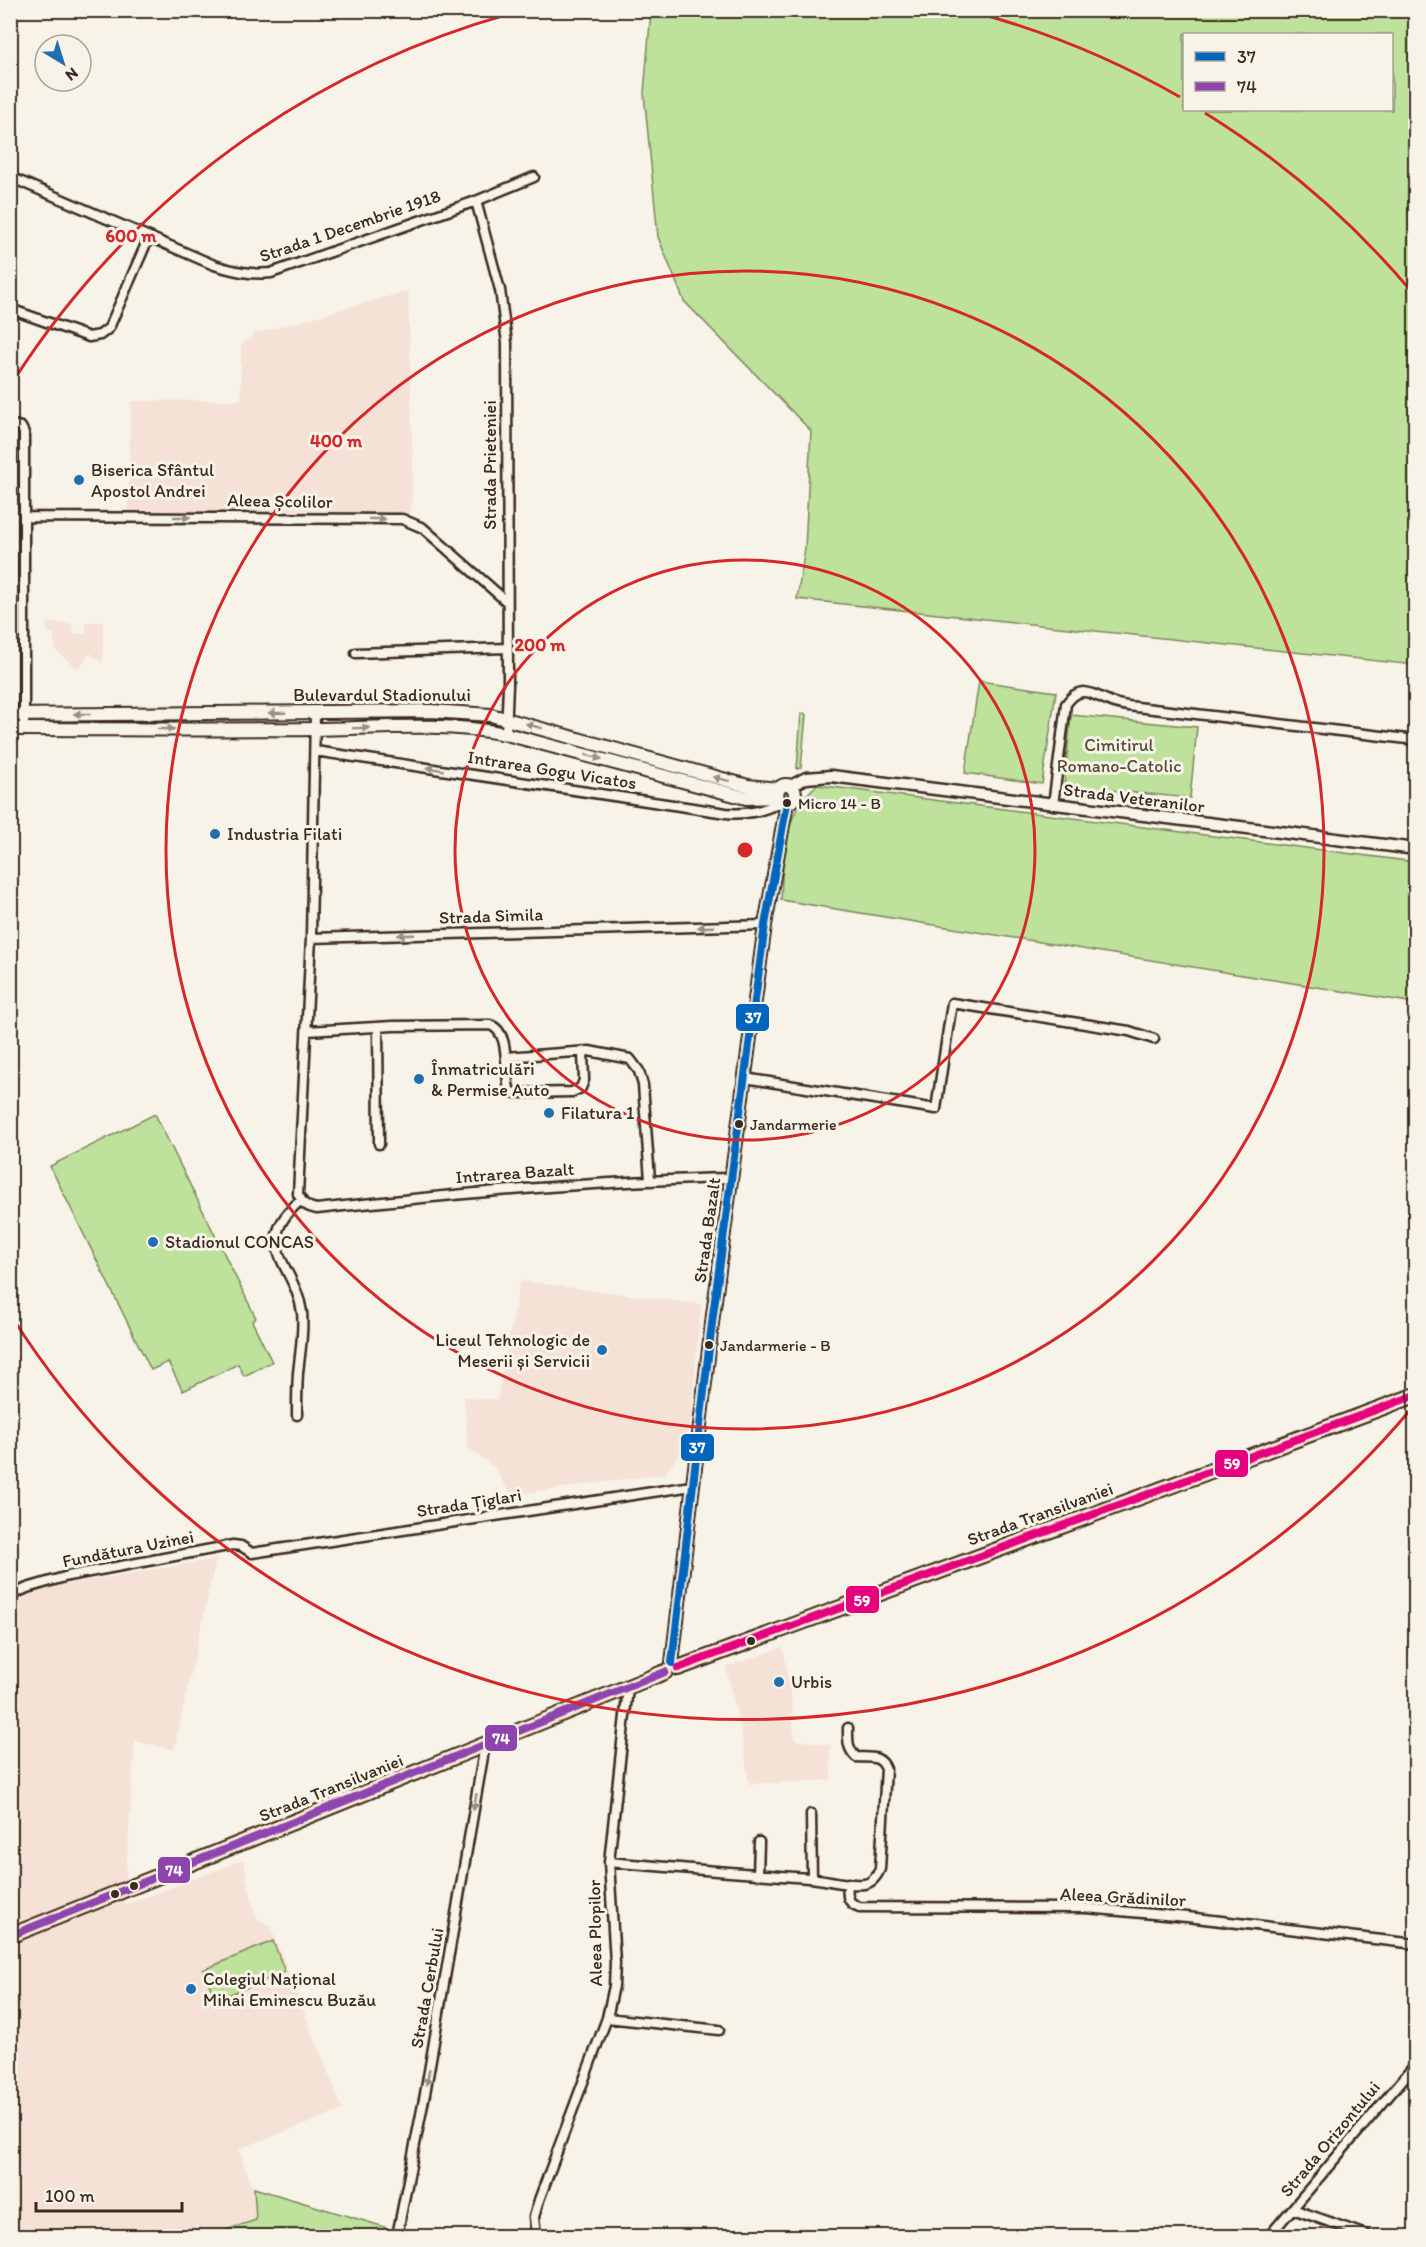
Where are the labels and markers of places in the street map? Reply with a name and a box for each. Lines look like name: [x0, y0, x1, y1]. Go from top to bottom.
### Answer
place label: Biserica Sfântul Apostol Andrei: [91, 459, 214, 502]
marker: Biserica Sfântul Apostol Andrei: [72, 473, 86, 487]
place label: Micro 14 - B: [798, 794, 881, 813]
marker: Micro 14 - B: [781, 797, 793, 809]
place label: Industria Filati: [227, 823, 342, 845]
marker: Industria Filati: [208, 827, 222, 841]
centre of rings: [735, 840, 755, 860]
place label: Înmatriculări & Permise Auto: [431, 1058, 549, 1101]
marker: Înmatriculări & Permise Auto: [412, 1072, 426, 1086]
place label: Filatura 1: [561, 1102, 634, 1124]
marker: Filatura 1: [542, 1106, 556, 1120]
place label: Jandarmerie: [750, 1115, 837, 1134]
marker: Jandarmerie: [733, 1118, 745, 1130]
place label: Stadionul CONCAS: [165, 1231, 314, 1253]
marker: Stadionul CONCAS: [146, 1235, 160, 1249]
place label: Liceul Tehnologic de Meserii și Servicii: [436, 1329, 590, 1372]
place label: Jandarmerie - B: [720, 1336, 830, 1355]
marker: Jandarmerie - B: [703, 1339, 715, 1351]
marker: Liceul Tehnologic de Meserii și Servicii: [595, 1343, 609, 1357]
unlabelled marker: [745, 1635, 757, 1647]
place label: Urbis: [791, 1671, 832, 1693]
marker: Urbis: [772, 1675, 786, 1689]
unlabelled marker: [128, 1880, 140, 1892]
unlabelled marker: [109, 1888, 121, 1900]
place label: Colegiul Național Mihai Eminescu Buzău: [203, 1968, 376, 2011]
marker: Colegiul Național Mihai Eminescu Buzău: [184, 1982, 198, 1996]

